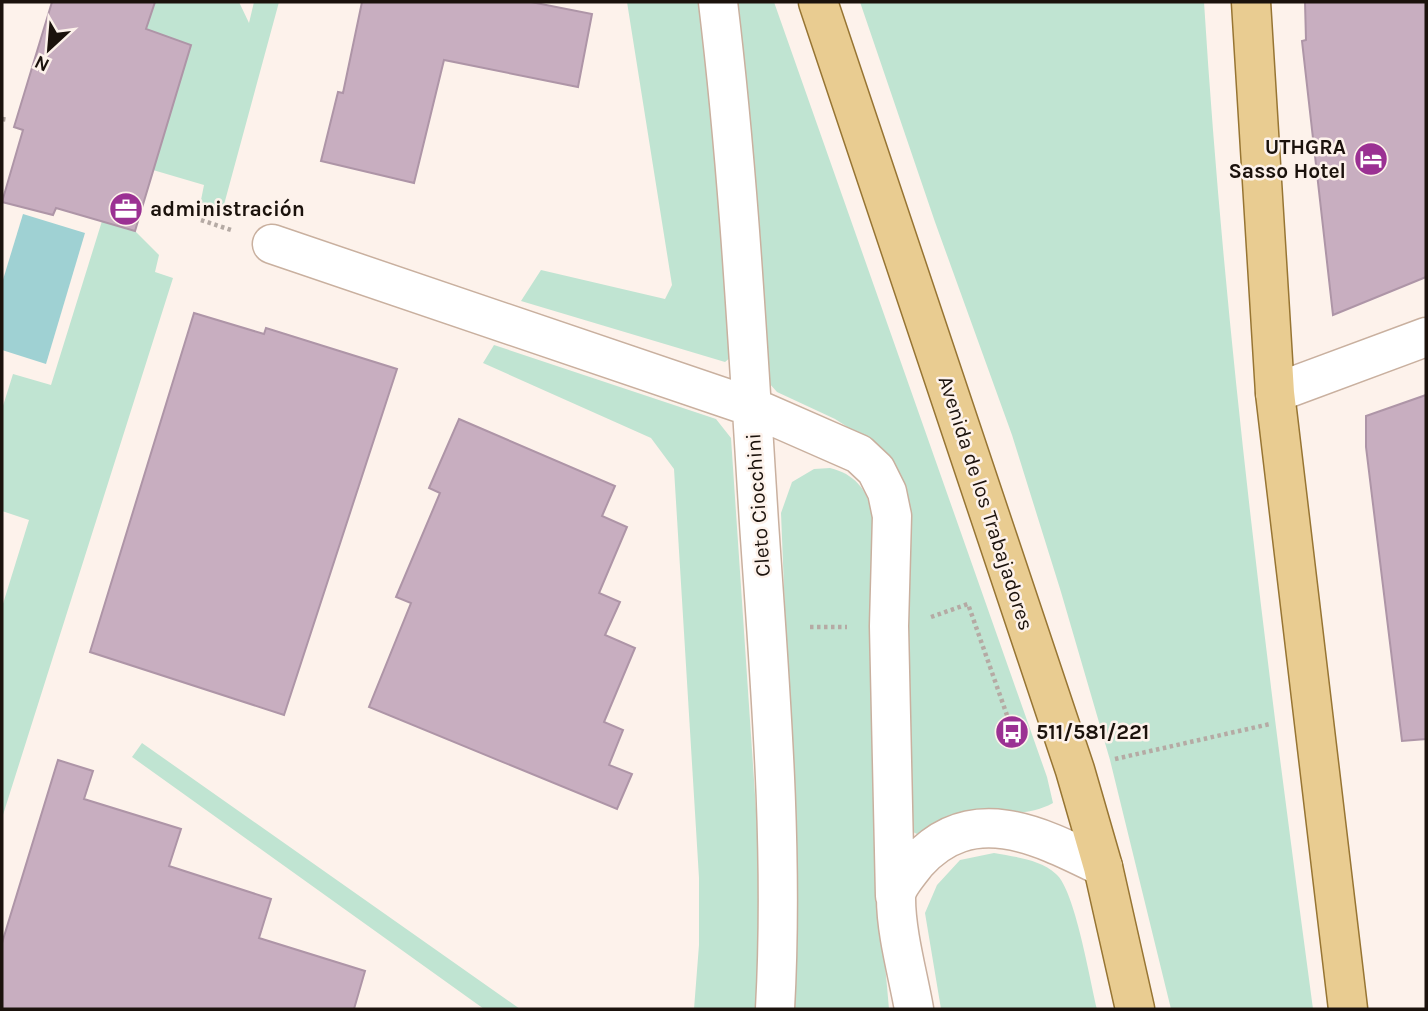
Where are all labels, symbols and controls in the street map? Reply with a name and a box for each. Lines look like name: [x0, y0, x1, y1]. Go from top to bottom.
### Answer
north arrow: [14, 14, 84, 84]
text: N: [31, 51, 53, 76]
place label: UTHGRA Sasso Hotel: [1228, 135, 1346, 183]
hotel icon: UTHGRA Sasso Hotel: [1352, 140, 1390, 178]
office icon: administración: [107, 190, 145, 228]
place label: administración: [150, 197, 305, 221]
street label: Avenida de los Trabajadores: [933, 373, 1039, 633]
street label: Cleto Ciocchini: [741, 432, 775, 578]
bus stop icon: 511/581/221: [993, 713, 1031, 751]
place label: 511/581/221: [1036, 720, 1149, 744]

